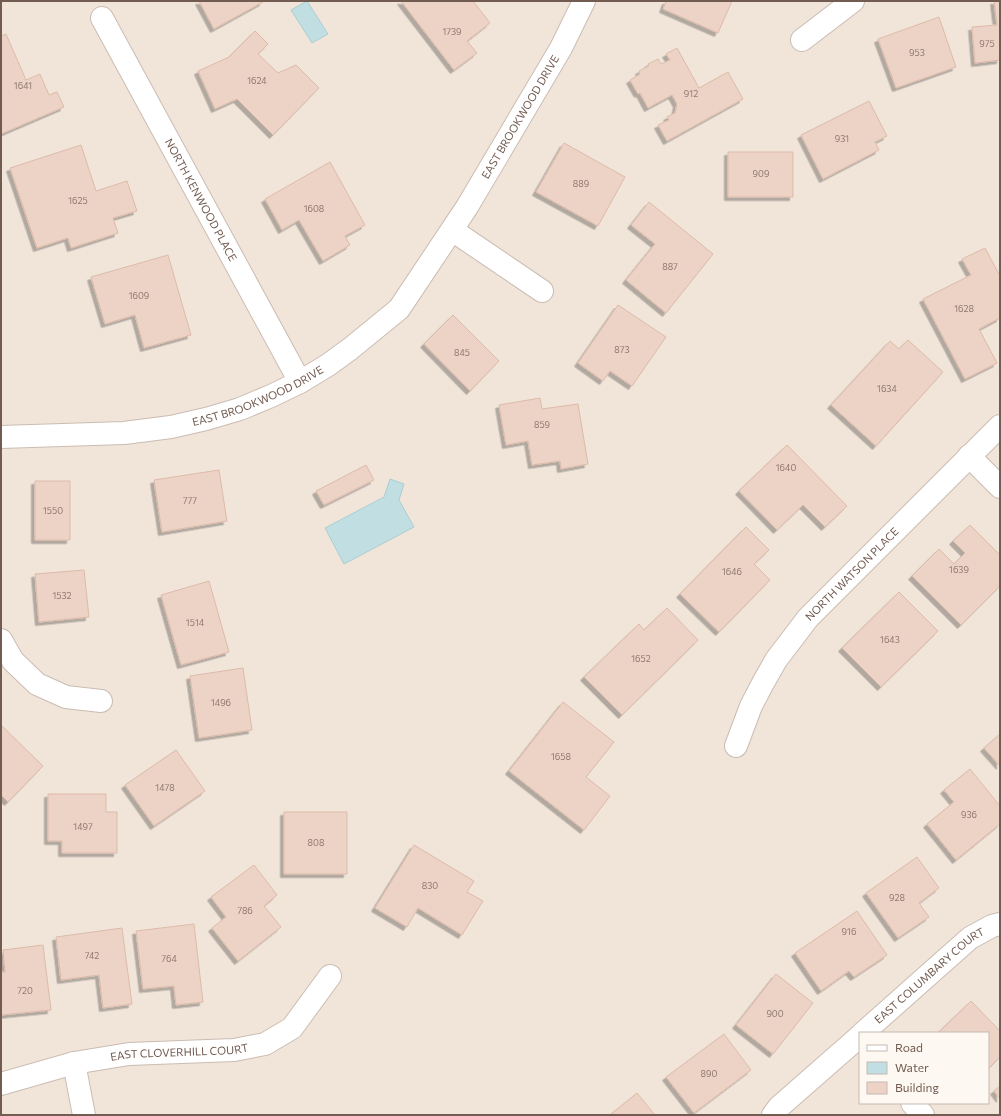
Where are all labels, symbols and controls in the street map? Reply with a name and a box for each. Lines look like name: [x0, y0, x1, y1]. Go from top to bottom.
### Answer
house number: 1739: [442, 26, 462, 37]
house number: 975: [979, 38, 995, 49]
house number: 953: [909, 47, 925, 58]
street label: EAST BROOKWOOD DRIVE: [478, 53, 561, 181]
house number: 1624: [247, 75, 267, 86]
house number: 1641: [14, 80, 32, 91]
house number: 912: [684, 88, 698, 99]
house number: 931: [835, 133, 849, 144]
street label: NORTH KENWOOD PLACE: [163, 136, 240, 263]
house number: 909: [753, 168, 769, 179]
house number: 889: [573, 178, 589, 189]
house number: 1625: [68, 195, 88, 206]
house number: 1608: [304, 203, 324, 214]
house number: 887: [662, 261, 678, 272]
house number: 1609: [129, 290, 149, 301]
house number: 1628: [954, 303, 974, 314]
house number: 873: [614, 344, 630, 355]
house number: 845: [454, 347, 470, 358]
street label: EAST BROOKWOOD DRIVE: [191, 363, 325, 428]
house number: 1634: [877, 383, 898, 394]
house number: 859: [534, 419, 550, 430]
house number: 1640: [776, 462, 796, 473]
house number: 777: [183, 495, 197, 506]
house number: 1550: [43, 505, 63, 516]
street label: NORTH WATSON PLACE: [802, 524, 901, 623]
house number: 1639: [949, 564, 969, 575]
house number: 1646: [722, 566, 742, 577]
house number: 1532: [52, 590, 72, 601]
house number: 1514: [186, 617, 205, 628]
house number: 1643: [880, 634, 900, 645]
house number: 1652: [631, 653, 651, 664]
house number: 1496: [211, 697, 231, 708]
house number: 1658: [551, 751, 571, 762]
house number: 1478: [155, 782, 175, 793]
house number: 936: [961, 809, 977, 820]
house number: 1497: [73, 821, 93, 832]
house number: 808: [308, 837, 324, 848]
house number: 830: [422, 880, 438, 891]
house number: 928: [889, 892, 905, 903]
house number: 786: [237, 905, 253, 916]
street label: EAST COLUMBARY COURT: [872, 925, 986, 1026]
house number: 916: [842, 926, 856, 937]
house number: 742: [85, 950, 99, 961]
house number: 764: [161, 953, 177, 964]
house number: 720: [17, 985, 33, 996]
house number: 900: [766, 1008, 784, 1019]
legend: [859, 1032, 989, 1104]
street label: EAST CLOVERHILL COURT: [109, 1040, 249, 1063]
text: Road: [895, 1040, 923, 1054]
text: Water: [895, 1060, 929, 1074]
house number: 890: [701, 1068, 718, 1079]
text: Building: [895, 1080, 939, 1094]

